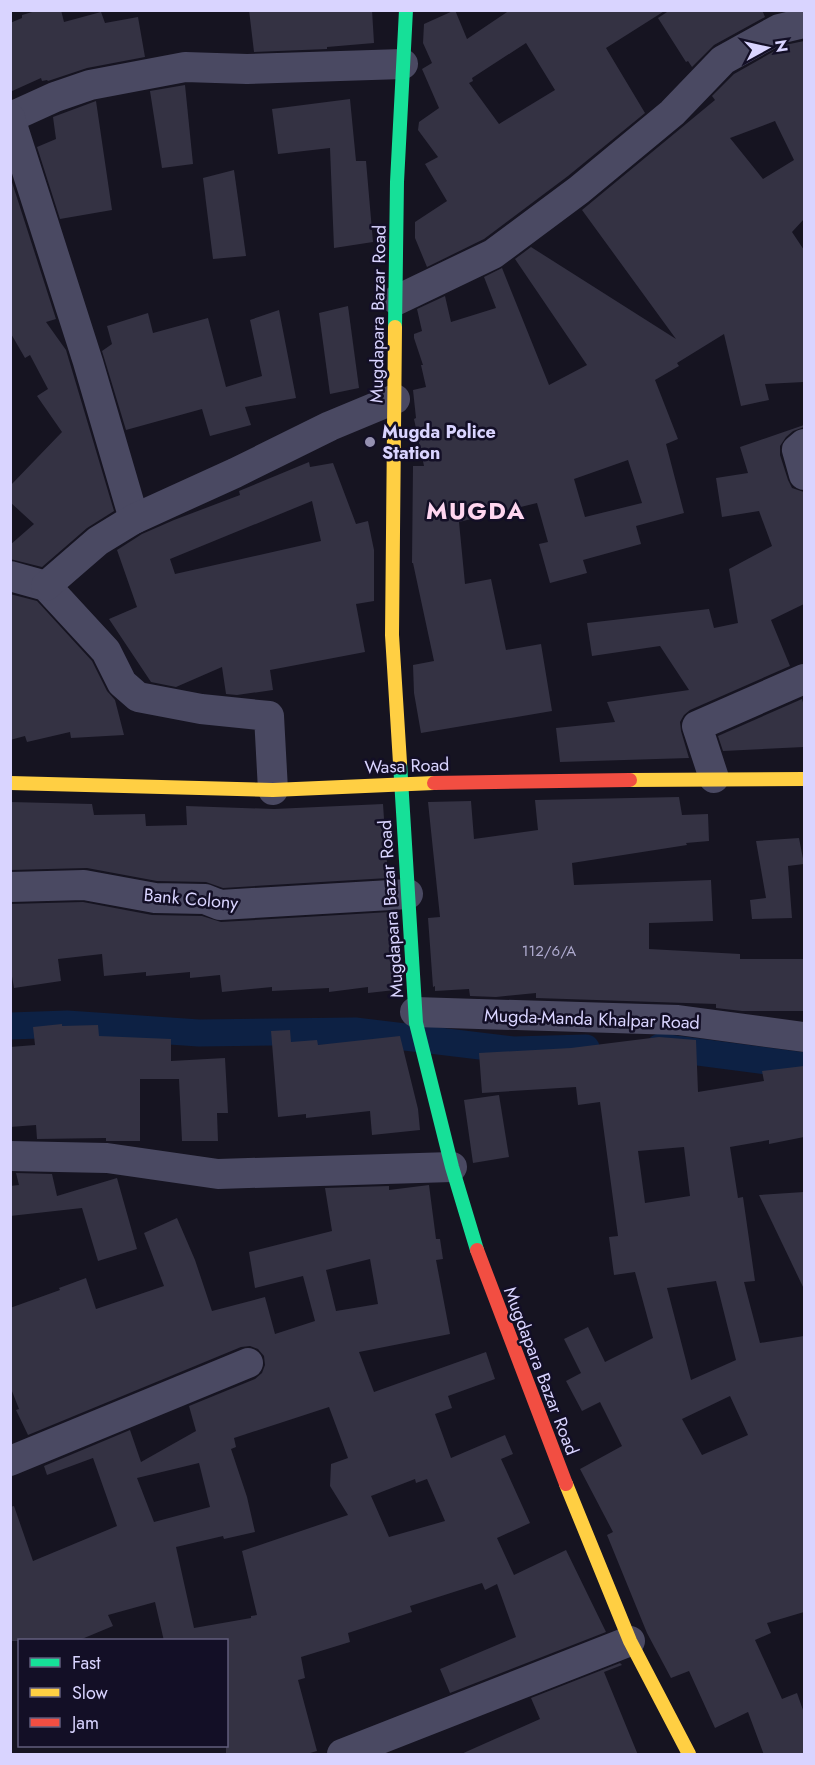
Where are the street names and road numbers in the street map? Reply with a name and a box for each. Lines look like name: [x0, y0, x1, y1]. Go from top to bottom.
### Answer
street label: Mugdapara Bazar Road: [363, 225, 393, 403]
street label: Wasa Road: [364, 752, 450, 780]
street label: Mugdapara Bazar Road: [372, 819, 410, 999]
street label: Bank Colony: [143, 882, 239, 916]
street label: Mugda-Manda Khalpar Road: [484, 1002, 700, 1036]
street label: Mugdapara Bazar Road: [497, 1283, 585, 1459]

